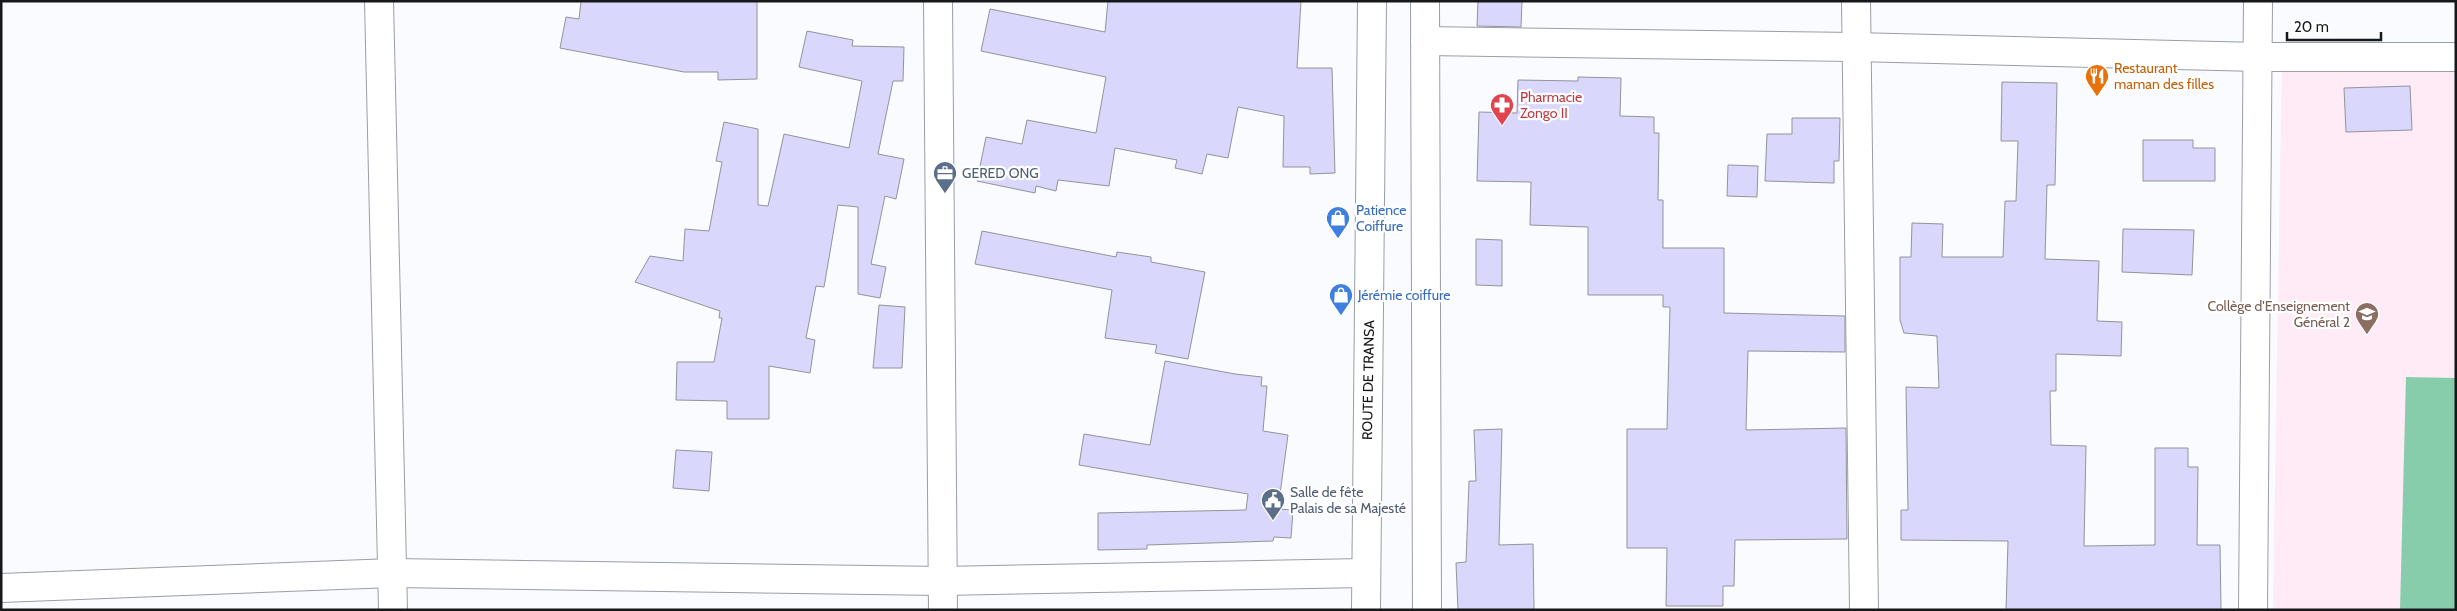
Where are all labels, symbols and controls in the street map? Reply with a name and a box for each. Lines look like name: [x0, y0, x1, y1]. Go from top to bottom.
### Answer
scale bar: [2287, 10, 2381, 42]
text: 20 m: [2294, 18, 2329, 36]
place label: Restaurant maman des filles: [2114, 59, 2214, 93]
restaurant icon: Restaurant maman des filles: [2084, 63, 2110, 97]
place label: Pharmacie Zongo II: [1520, 88, 1582, 122]
pharmacy icon: Pharmacie Zongo II: [1489, 92, 1515, 126]
office icon: GERED ONG: [932, 160, 958, 194]
place label: GERED ONG: [962, 164, 1039, 182]
place label: Patience Coiffure: [1356, 201, 1407, 235]
shop icon: Patience Coiffure: [1325, 205, 1351, 239]
shop icon: Jérémie coiffure: [1328, 282, 1354, 316]
place label: Jérémie coiffure: [1357, 286, 1450, 304]
place label: Collège d'Enseignement Général 2: [2207, 297, 2350, 331]
school or university icon: Collège d'Enseignement Général 2: [2354, 301, 2380, 335]
street label: ROUTE DE TRANSA: [1358, 319, 1378, 440]
place label: Salle de fête Palais de sa Majesté: [1290, 483, 1406, 517]
public building icon: Salle de fête Palais de sa Majesté: [1260, 487, 1286, 521]

